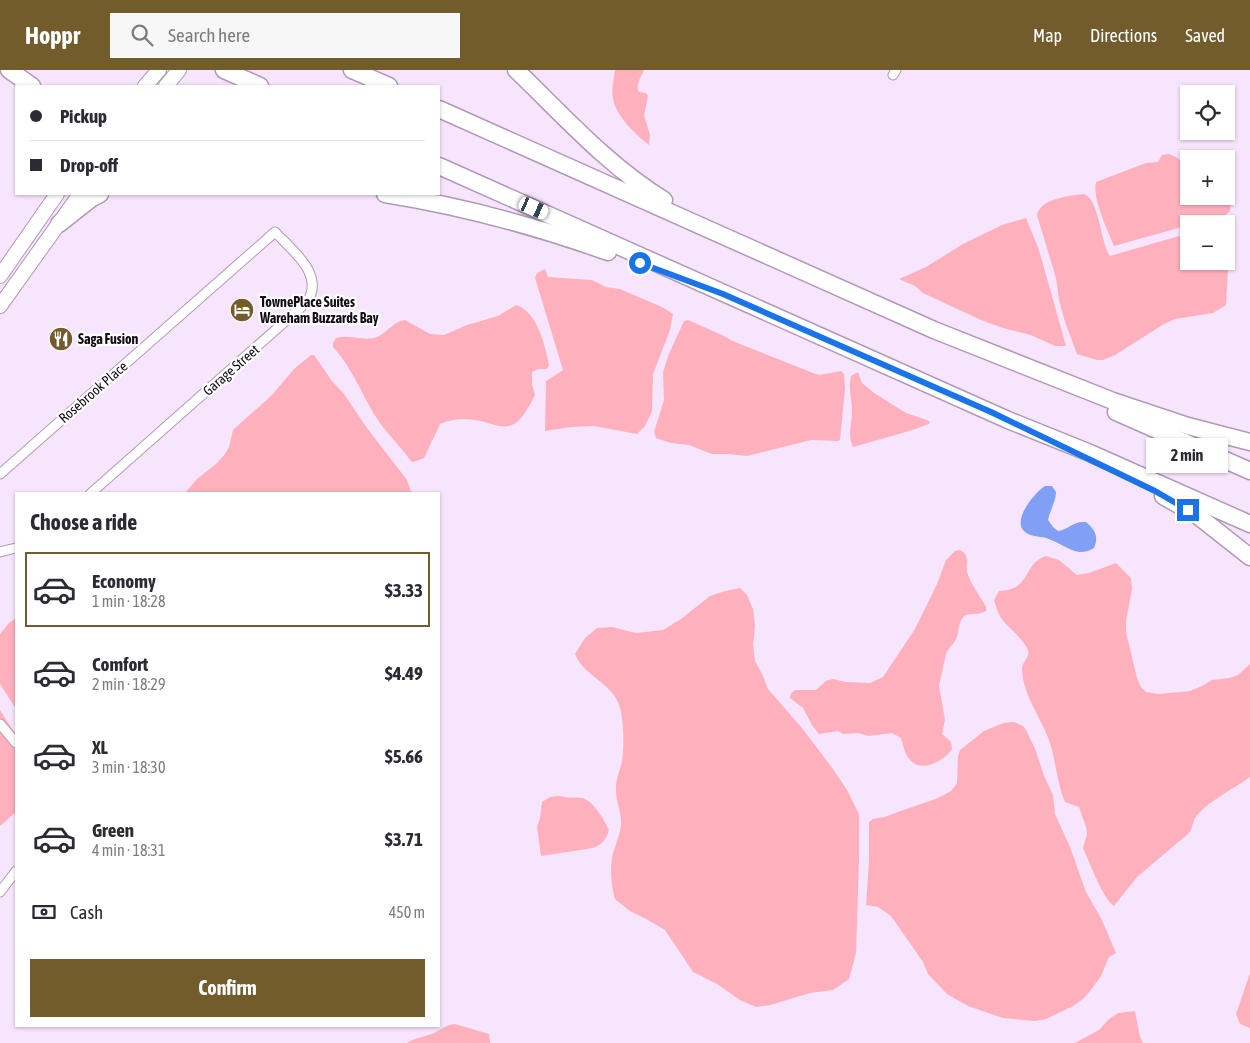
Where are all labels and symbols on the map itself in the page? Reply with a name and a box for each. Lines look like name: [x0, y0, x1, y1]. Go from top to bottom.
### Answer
car: [517, 195, 550, 221]
route start: [629, 252, 651, 274]
place label: TownePlace Suites Wareham Buzzards Bay: [259, 294, 379, 326]
hotel icon: TownePlace Suites Wareham Buzzards Bay: [229, 297, 255, 323]
restaurant icon: Saga Fusion: [48, 326, 74, 352]
place label: Saga Fusion: [78, 331, 139, 347]
street label: Garage Street: [200, 341, 262, 399]
street label: Rosebrook Place: [55, 358, 131, 426]
callout: 2 min: [1147, 438, 1229, 472]
route end: [1177, 499, 1199, 521]

